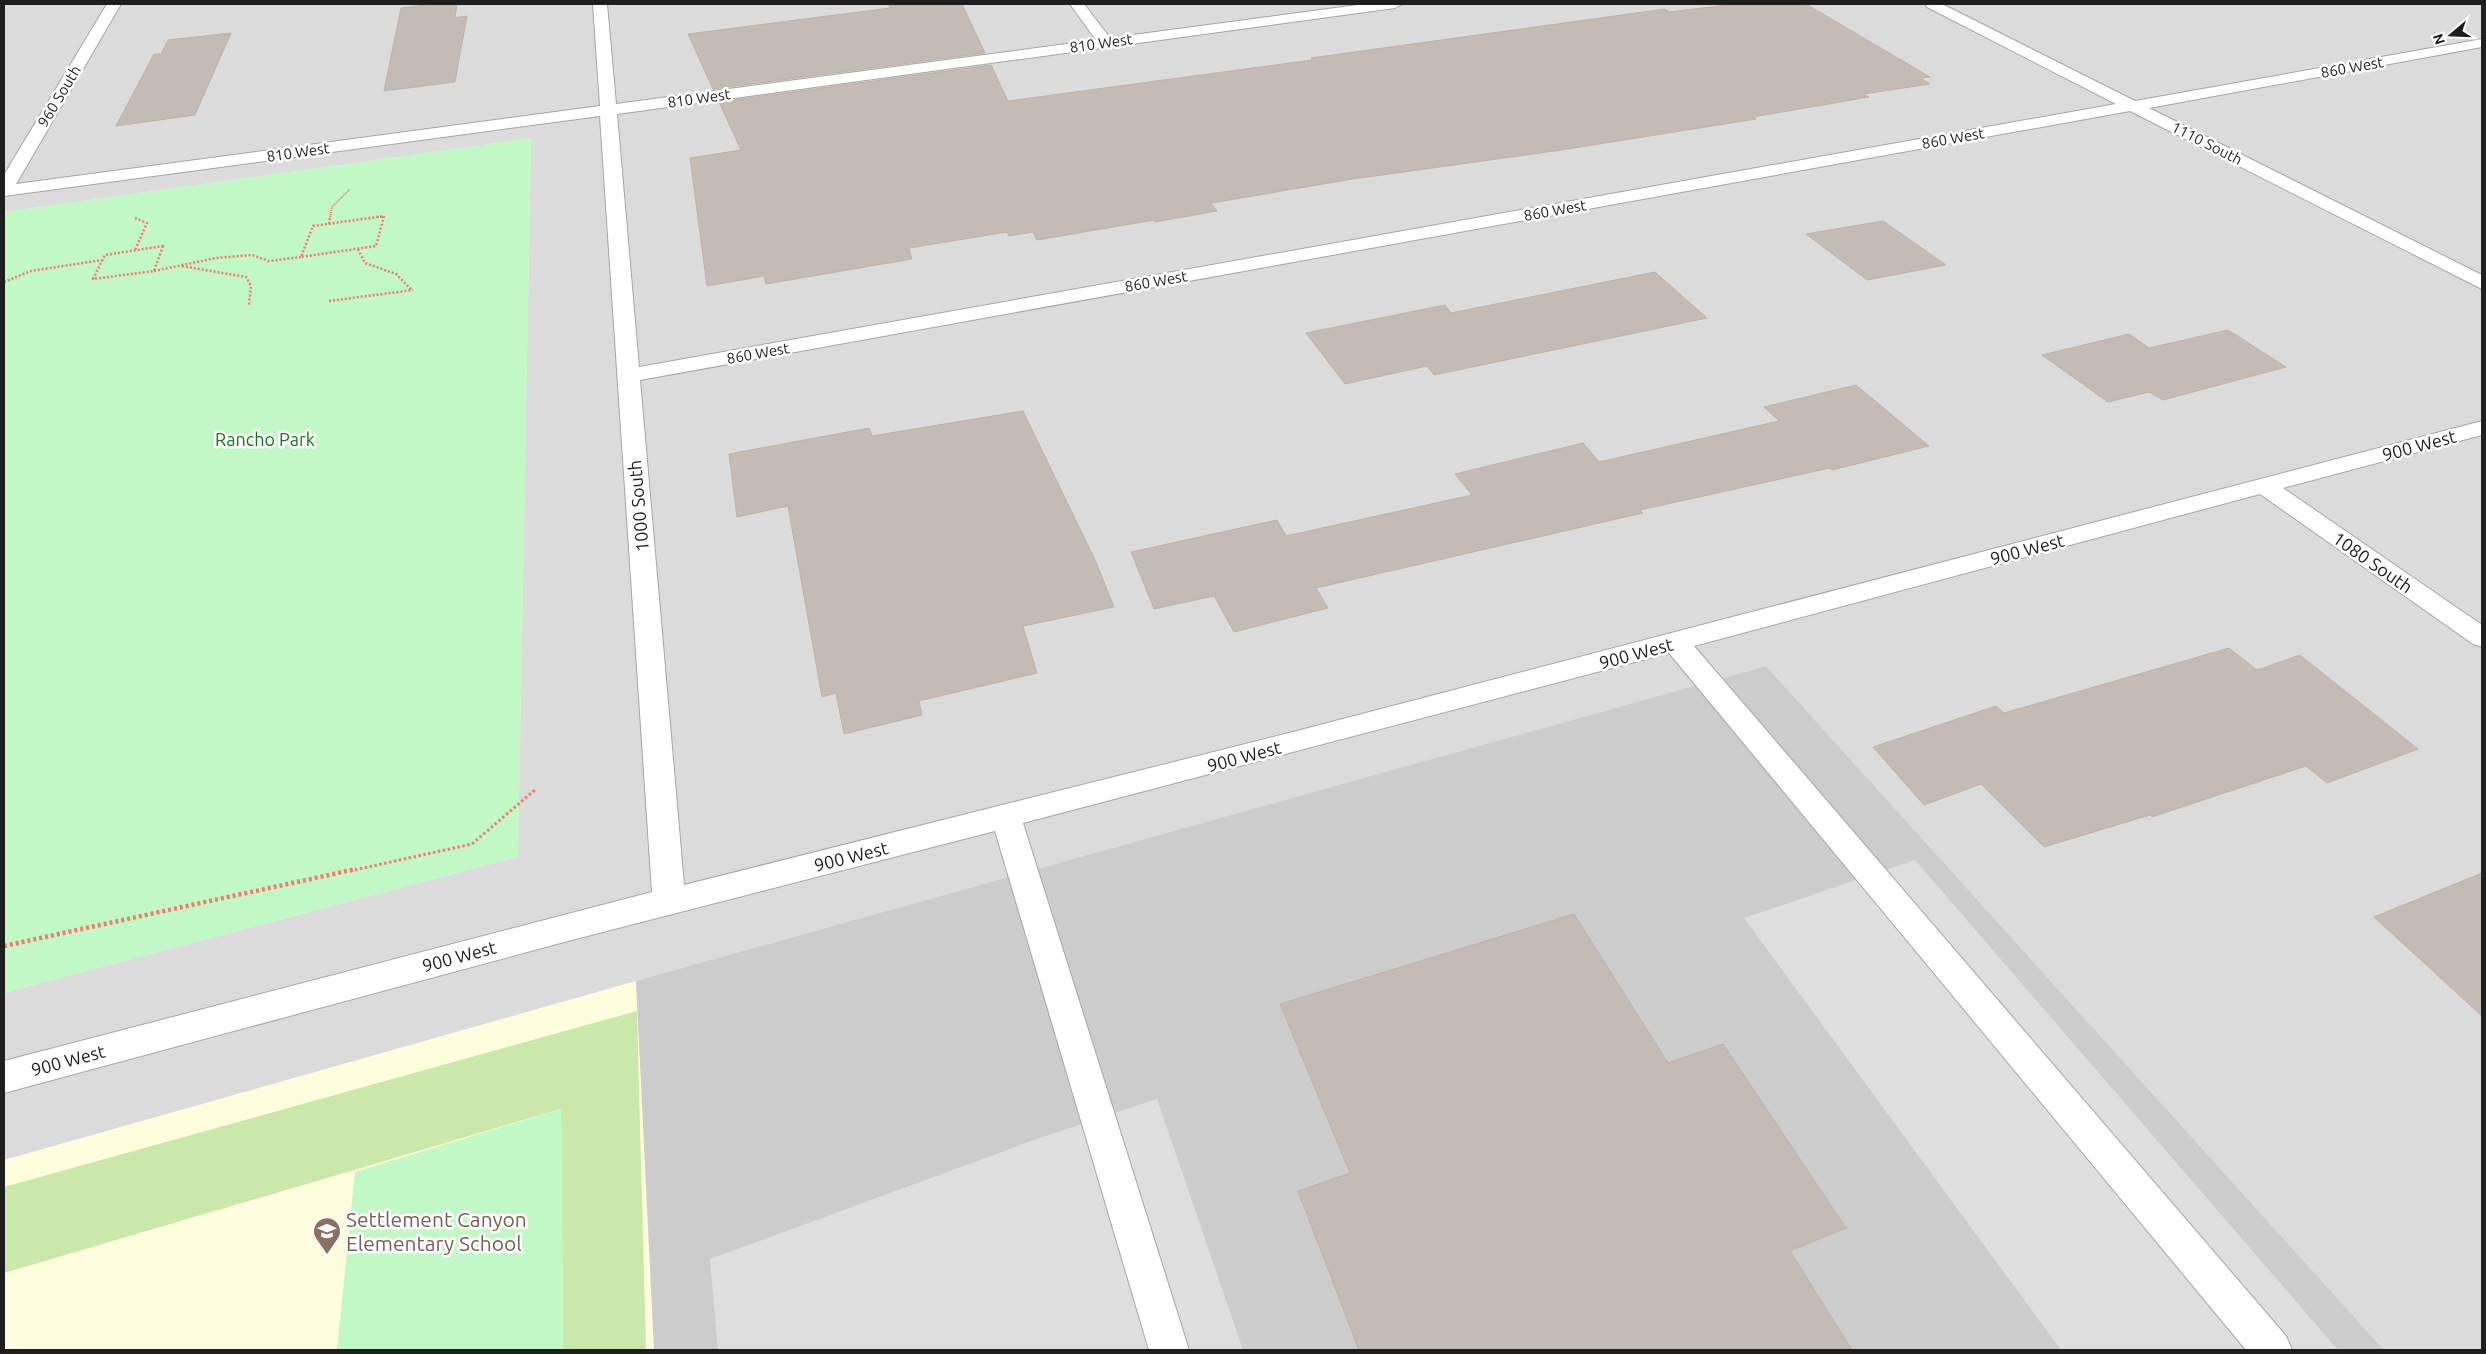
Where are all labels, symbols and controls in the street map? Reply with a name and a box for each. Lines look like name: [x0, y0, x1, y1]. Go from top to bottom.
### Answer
north arrow: [2426, 10, 2476, 60]
street label: 810 West: [1069, 30, 1134, 56]
text: N: [2429, 32, 2448, 47]
street label: 860 West: [2319, 53, 2385, 81]
street label: 960 South: [34, 62, 84, 130]
street label: 810 West: [667, 85, 732, 111]
street label: 1110 South: [2169, 118, 2245, 168]
street label: 860 West: [1920, 124, 1986, 152]
street label: 810 West: [266, 139, 331, 165]
street label: 860 West: [1522, 196, 1588, 224]
street label: 860 West: [1123, 267, 1189, 295]
street label: 860 West: [725, 339, 791, 367]
street label: 900 West: [2380, 426, 2458, 464]
park label: Rancho Park: [215, 429, 315, 449]
street label: 1000 South: [624, 459, 652, 553]
street label: 1080 South: [2329, 527, 2417, 597]
street label: 900 West: [1988, 530, 2066, 568]
street label: 900 West: [1597, 634, 1675, 672]
street label: 900 West: [1205, 737, 1283, 775]
street label: 900 West: [812, 837, 890, 875]
street label: 900 West: [420, 937, 498, 975]
street label: 900 West: [29, 1041, 107, 1079]
place label: Settlement Canyon Elementary School: [346, 1207, 527, 1255]
school or university icon: Settlement Canyon Elementary School: [312, 1216, 342, 1255]

